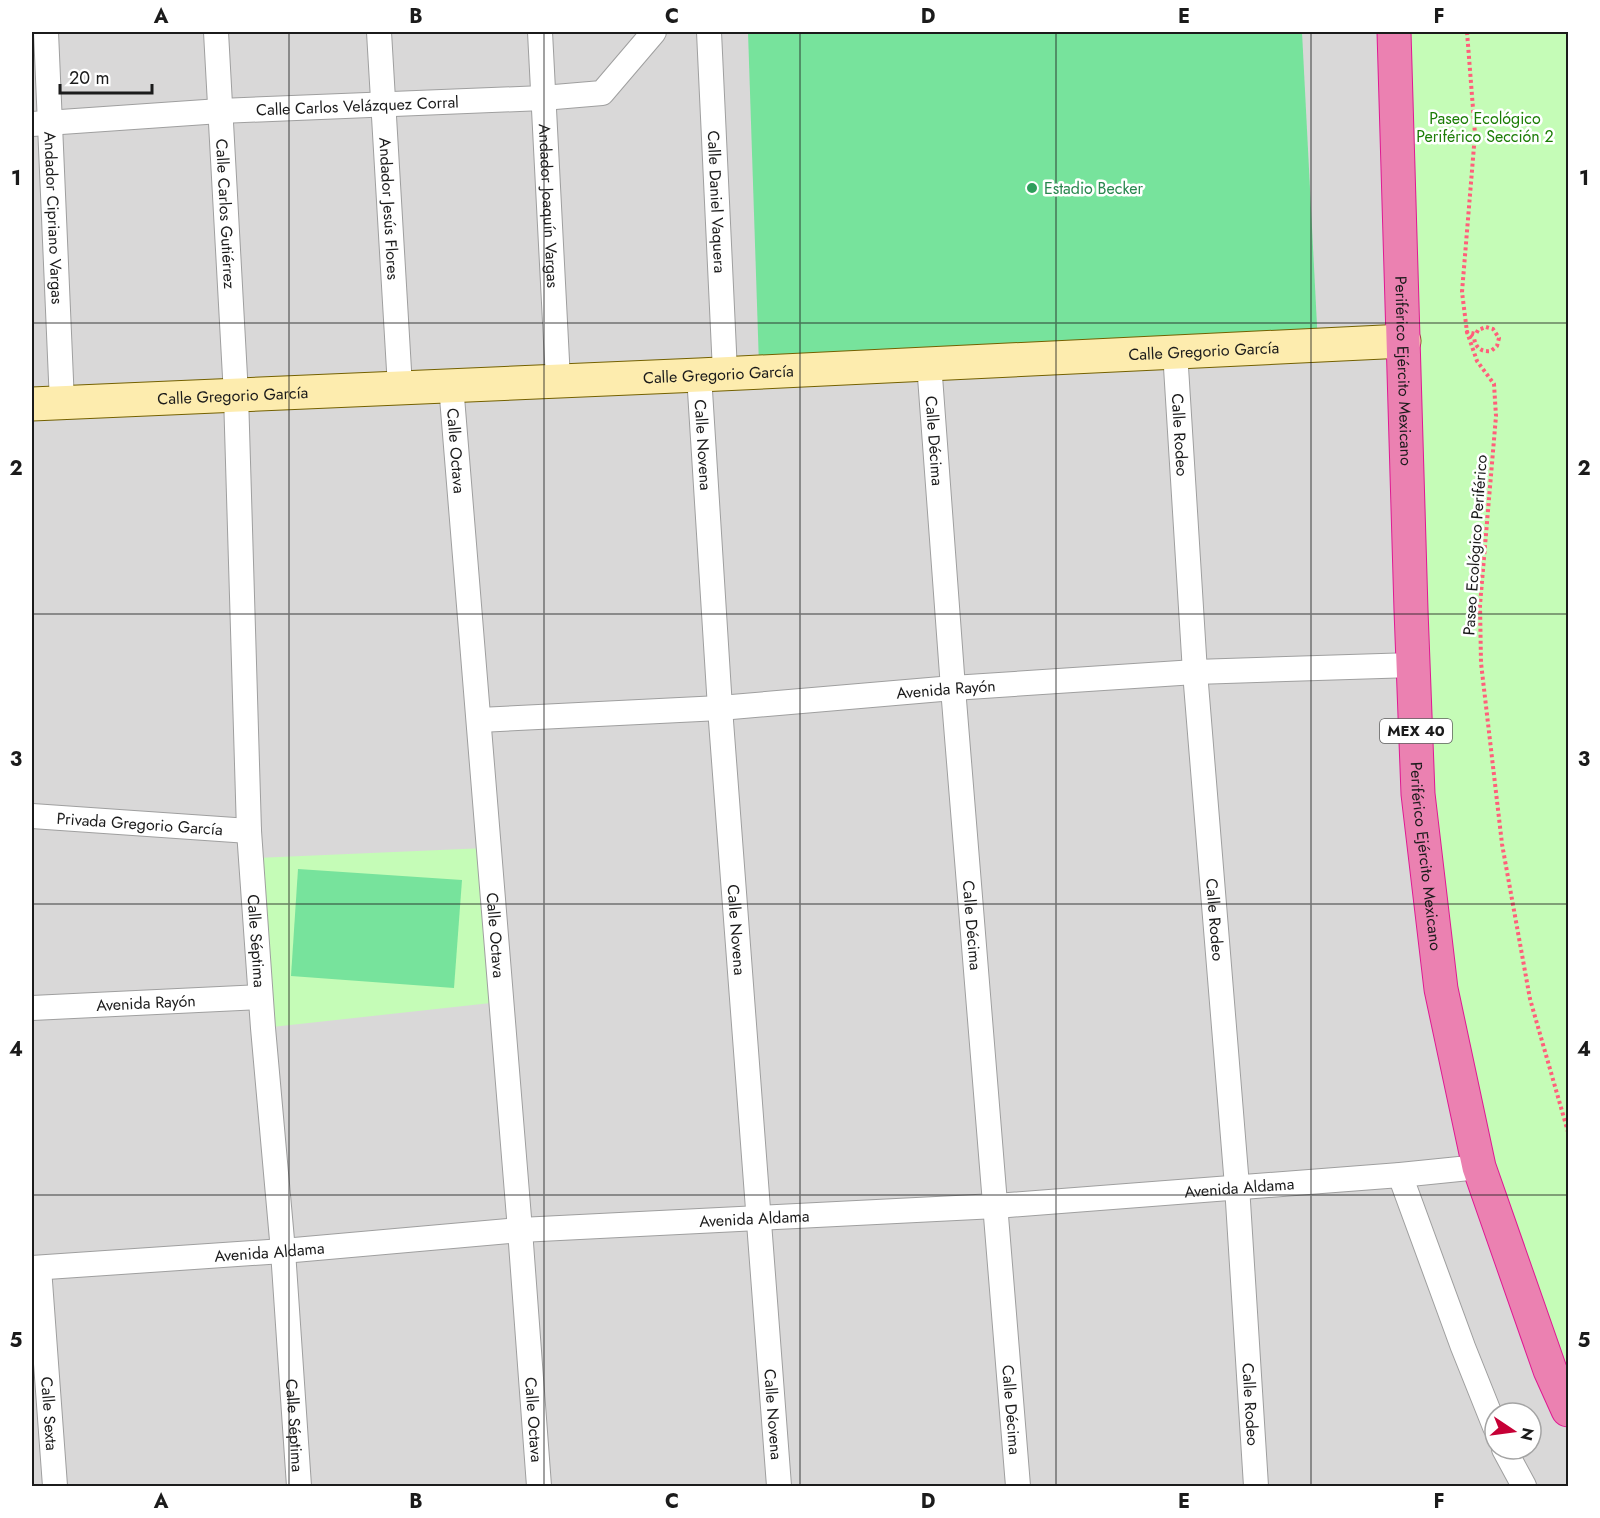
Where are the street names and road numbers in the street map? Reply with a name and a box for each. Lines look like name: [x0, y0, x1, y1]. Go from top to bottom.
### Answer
street label: Calle Carlos Velázquez Corral: [256, 90, 459, 121]
street label: Andador Joaquín Vargas: [533, 123, 565, 288]
street label: Calle Daniel Vaquera: [702, 130, 732, 274]
street label: Andador Cipriano Vargas: [39, 131, 69, 305]
street label: Andador Jesús Flores: [374, 137, 405, 281]
street label: Calle Carlos Gutiérrez: [210, 138, 242, 290]
street label: Periférico Ejército Mexicano: [1390, 276, 1418, 466]
street label: Calle Gregorio García: [1128, 336, 1280, 366]
street label: Calle Gregorio García: [642, 359, 794, 389]
street label: Calle Gregorio García: [157, 381, 309, 410]
street label: Calle Rodeo: [1166, 393, 1194, 477]
street label: Calle Décima: [920, 395, 950, 487]
street label: Calle Novena: [689, 399, 718, 491]
street label: Calle Octava: [441, 407, 471, 494]
street label: Paseo Ecológico Periférico: [1457, 454, 1493, 636]
street label: Avenida Rayón: [895, 674, 996, 704]
road number: MEX 40: [1380, 719, 1452, 743]
street label: Periférico Ejército Mexicano: [1405, 761, 1448, 952]
street label: Privada Gregorio García: [56, 806, 224, 841]
street label: Calle Rodeo: [1200, 877, 1230, 962]
street label: Calle Décima: [957, 879, 987, 971]
street label: Calle Novena: [722, 883, 752, 976]
street label: Calle Octava: [481, 892, 511, 979]
street label: Calle Séptima: [242, 894, 272, 988]
street label: Avenida Rayón: [96, 989, 196, 1016]
street label: Avenida Aldama: [1183, 1172, 1295, 1203]
street label: Avenida Aldama: [699, 1204, 810, 1232]
street label: Avenida Aldama: [214, 1236, 325, 1267]
street label: Calle Rodeo: [1237, 1362, 1265, 1447]
street label: Calle Décima: [997, 1364, 1027, 1456]
street label: Calle Novena: [759, 1368, 788, 1461]
street label: Calle Sexta: [36, 1376, 64, 1451]
street label: Calle Octava: [519, 1376, 549, 1463]
street label: Calle Séptima: [280, 1378, 310, 1473]

